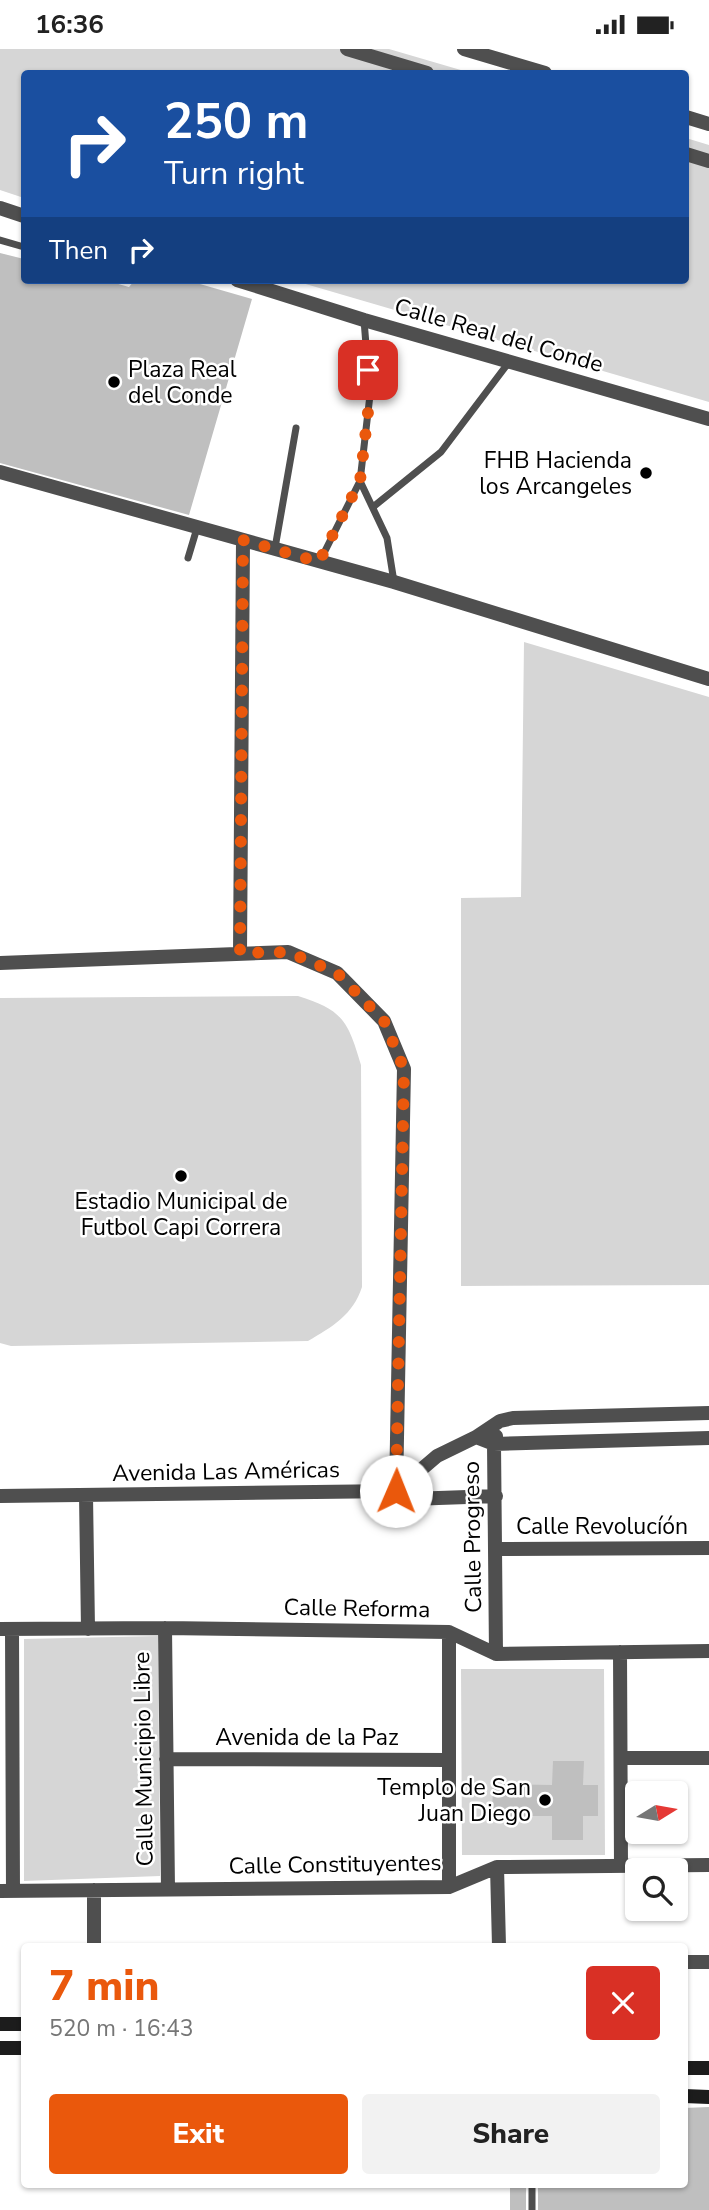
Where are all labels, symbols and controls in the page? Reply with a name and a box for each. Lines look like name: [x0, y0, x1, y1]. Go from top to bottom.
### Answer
text: 16:36: [35, 7, 104, 42]
text: 250 m: [164, 88, 308, 155]
icon: right: [49, 98, 140, 189]
text: Turn right: [164, 152, 304, 195]
icon: right: [122, 231, 160, 269]
text: Then: [49, 233, 108, 268]
street label: Calle Real del Conde: [391, 291, 607, 380]
pin: [338, 340, 398, 400]
icon: arrive: [349, 351, 387, 389]
place label: Plaza Real del Conde: [128, 354, 237, 411]
marker: Plaza Real del Conde: [106, 374, 122, 390]
place label: FHB Hacienda los Arcangeles: [479, 445, 632, 502]
marker: FHB Hacienda los Arcangeles: [638, 465, 654, 481]
marker: Estadio Municipal de Futbol Capi Correra: [173, 1168, 189, 1184]
place label: Estadio Municipal de Futbol Capi Correra: [75, 1186, 287, 1243]
street label: Avenida Las Américas: [112, 1454, 340, 1489]
position arrow: [359, 1454, 433, 1528]
street label: Calle Progreso: [456, 1461, 489, 1613]
street label: Calle Revolucíón: [516, 1511, 688, 1542]
street label: Calle Reforma: [283, 1592, 431, 1625]
street label: Calle Municipio Libre: [126, 1651, 161, 1867]
street label: Avenida de la Paz: [215, 1722, 399, 1753]
place label: Templo de San Juan Diego: [377, 1772, 531, 1829]
north arrow: [625, 1781, 688, 1845]
map controls: [625, 1781, 688, 1921]
marker: Templo de San Juan Diego: [537, 1792, 553, 1808]
street label: Calle Constituyentes: [228, 1847, 442, 1882]
button: search: [625, 1858, 688, 1921]
text: 7 min: [49, 1958, 159, 2015]
button: close: [586, 1966, 660, 2040]
text: 520 m · 16:43: [49, 2013, 194, 2044]
button: Exit: [49, 2094, 348, 2174]
button: Share: [362, 2094, 660, 2174]

